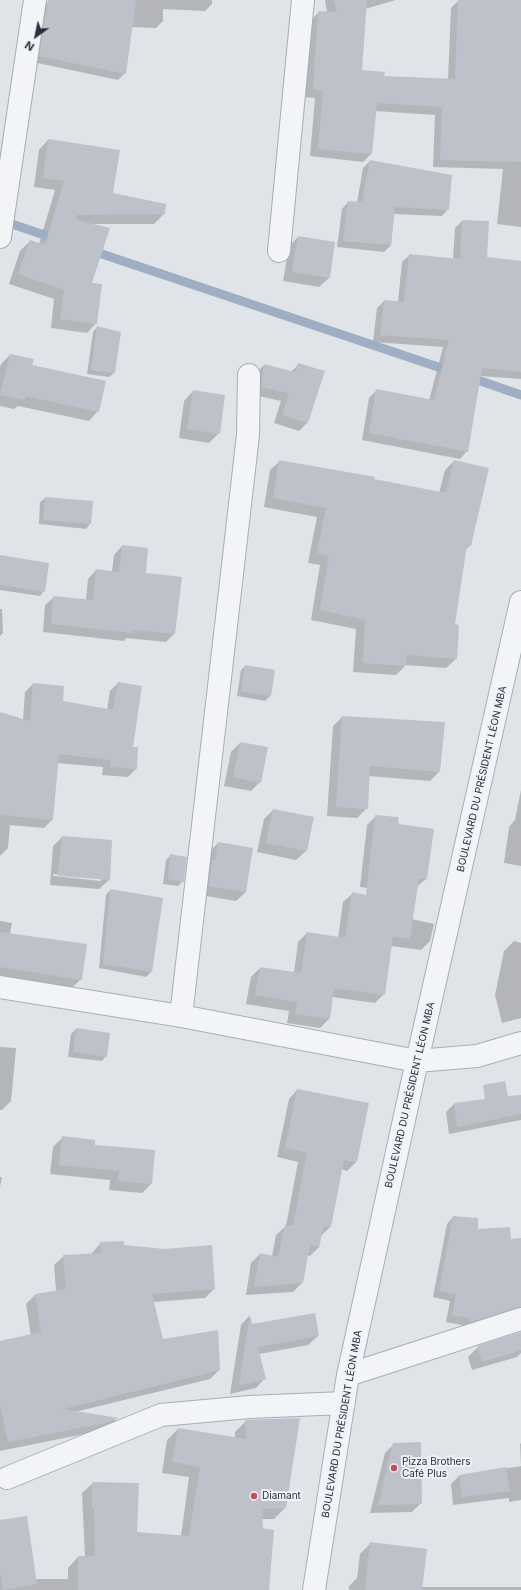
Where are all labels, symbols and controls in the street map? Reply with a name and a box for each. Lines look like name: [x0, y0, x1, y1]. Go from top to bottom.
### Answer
north arrow: [16, 16, 56, 56]
text: N: [22, 38, 37, 54]
street label: BOULEVARD DU PRÉSIDENT LÉON MBA: [455, 685, 509, 873]
street label: BOULEVARD DU PRÉSIDENT LÉON MBA: [383, 1001, 437, 1189]
street label: BOULEVARD DU PRÉSIDENT LÉON MBA: [320, 1329, 364, 1519]
place label: Pizza Brothers Café Plus: [402, 1456, 470, 1480]
marker: Pizza Brothers Café Plus: [389, 1463, 399, 1473]
place label: Diamant: [262, 1490, 301, 1502]
marker: Diamant: [249, 1491, 259, 1501]

